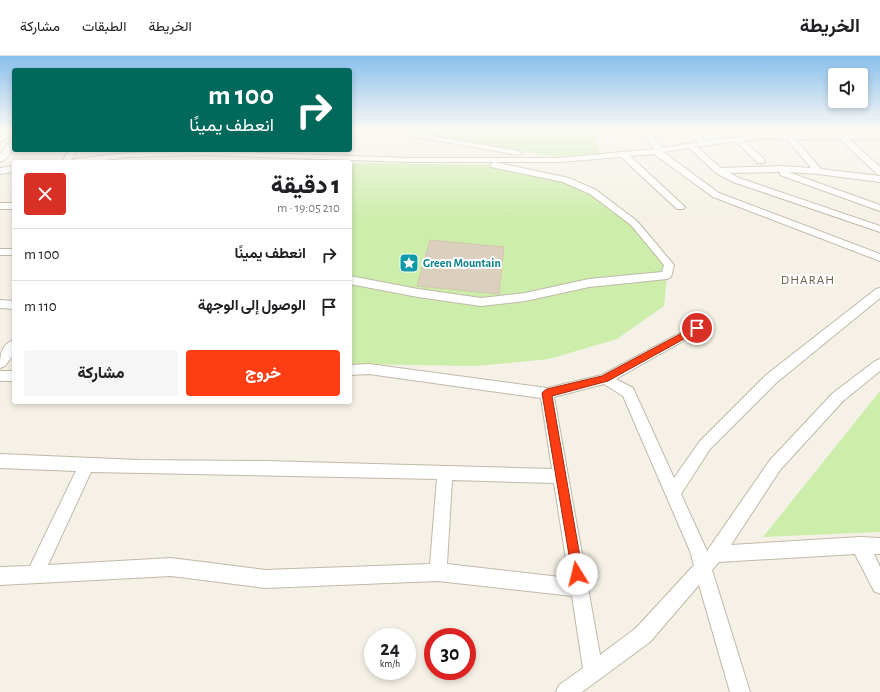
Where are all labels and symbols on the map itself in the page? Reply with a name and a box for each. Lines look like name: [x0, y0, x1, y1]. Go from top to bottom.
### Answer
place icon: Green Mountain: [398, 252, 420, 274]
place label: Green Mountain: [423, 257, 501, 269]
district label: DHARAH: [781, 274, 835, 287]
pin: [680, 311, 714, 345]
position arrow: [556, 553, 598, 595]
speed limit sign: 30: [424, 628, 476, 680]

